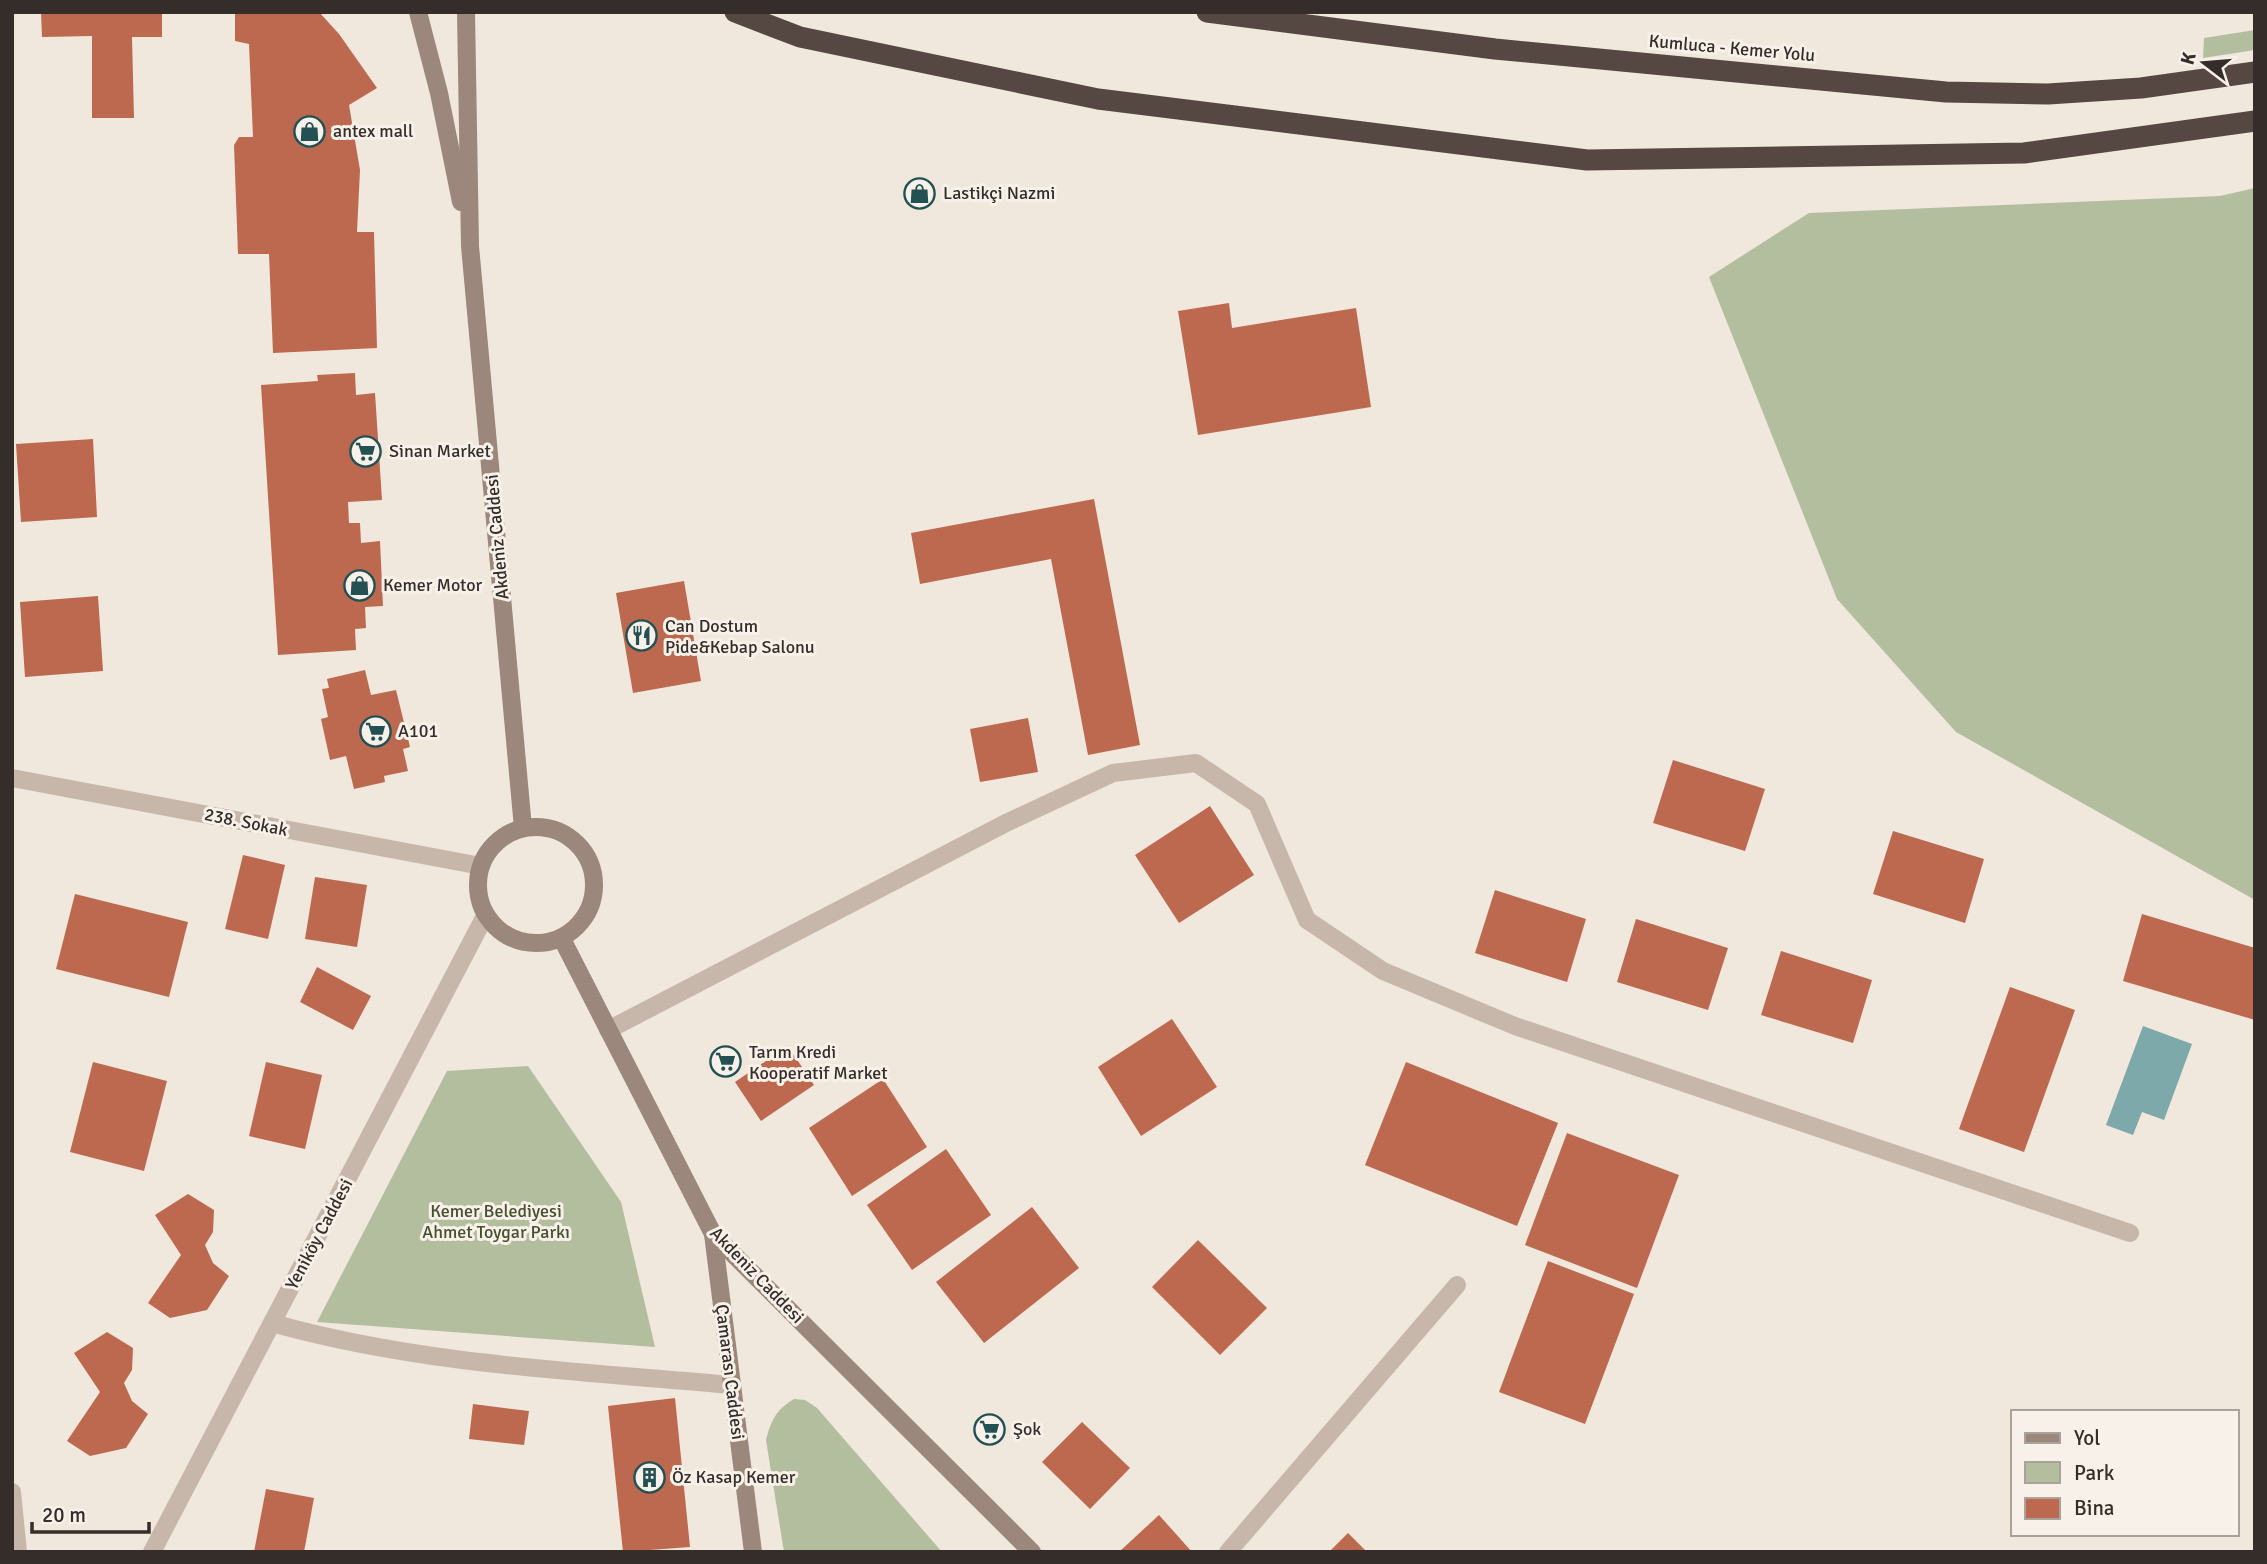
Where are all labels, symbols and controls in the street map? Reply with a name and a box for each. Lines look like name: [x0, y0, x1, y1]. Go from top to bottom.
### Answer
north arrow: [2169, 28, 2239, 98]
street label: Kumluca - Kemer Yolu: [1648, 30, 1816, 66]
text: K: [2175, 49, 2202, 68]
shop icon: antex mall: [293, 114, 327, 148]
place label: antex mall: [333, 120, 413, 142]
shop icon: Lastikçi Nazmi: [903, 176, 937, 210]
place label: Lastikçi Nazmi: [943, 182, 1055, 204]
supermarket icon: Sinan Market: [349, 434, 383, 468]
place label: Sinan Market: [389, 440, 491, 462]
street label: Akdeniz Caddesi: [481, 473, 513, 601]
shop icon: Kemer Motor: [343, 568, 377, 602]
place label: Kemer Motor: [383, 574, 483, 596]
place label: Can Dostum Pide&Kebap Salonu: [665, 615, 815, 658]
restaurant icon: Can Dostum Pide&Kebap Salonu: [625, 619, 659, 653]
supermarket icon: A101: [358, 714, 392, 748]
place label: A101: [398, 720, 438, 742]
street label: 238. Sokak: [202, 803, 290, 841]
place label: Tarım Kredi Kooperatif Market: [749, 1041, 888, 1084]
supermarket icon: Tarım Kredi Kooperatif Market: [709, 1045, 743, 1079]
street label: Yeniköy Caddesi: [281, 1175, 357, 1293]
park label: Kemer Belediyesi Ahmet Toygar Parkı: [422, 1200, 570, 1243]
street label: Akdeniz Caddesi: [705, 1222, 809, 1328]
street label: Çamarası Caddesi: [711, 1303, 749, 1441]
legend: [2011, 1410, 2239, 1536]
supermarket icon: Şok: [973, 1412, 1007, 1446]
place label: Şok: [1013, 1418, 1041, 1440]
text: Yol: [2074, 1425, 2100, 1451]
building icon: Öz Kasap Kemer: [632, 1460, 666, 1494]
text: Park: [2074, 1460, 2115, 1486]
place label: Öz Kasap Kemer: [672, 1466, 796, 1488]
scale bar: [32, 1490, 149, 1534]
text: Bina: [2074, 1495, 2115, 1521]
text: 20 m: [42, 1502, 86, 1528]

